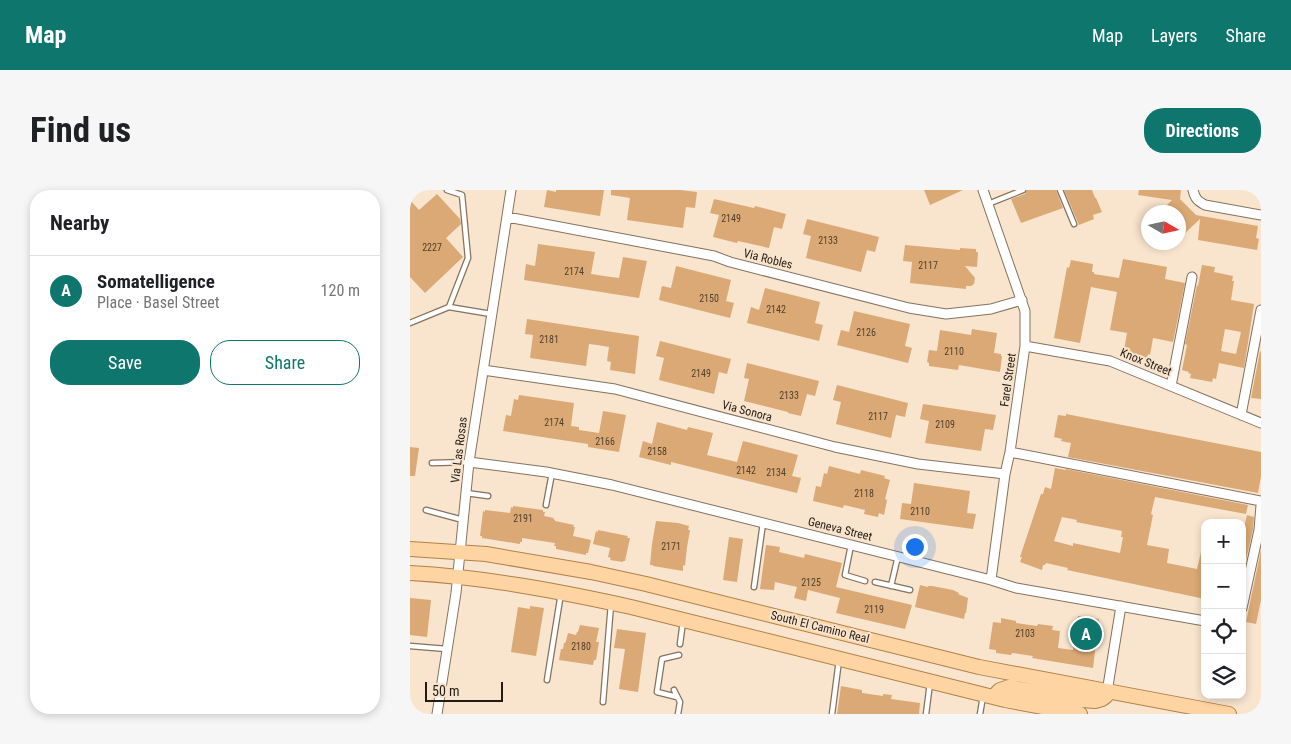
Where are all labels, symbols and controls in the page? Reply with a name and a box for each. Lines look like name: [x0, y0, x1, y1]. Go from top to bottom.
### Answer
text: Map: [25, 21, 66, 49]
text: Map: [1092, 25, 1123, 46]
text: Layers: [1151, 25, 1198, 46]
text: Share: [1226, 25, 1266, 46]
button: Directions: [1144, 108, 1261, 153]
text: Find us: [30, 110, 131, 151]
north arrow: [1141, 205, 1186, 250]
text: Nearby: [50, 211, 109, 235]
house number: 2149: [721, 213, 741, 224]
house number: 2133: [818, 235, 838, 246]
house number: 2227: [422, 242, 442, 253]
street label: Via Robles: [742, 246, 794, 272]
house number: 2117: [918, 260, 938, 271]
house number: 2174: [564, 266, 584, 277]
text: Somatelligence: [97, 270, 215, 293]
text: A: [61, 281, 71, 300]
text: 120 m: [321, 281, 360, 300]
text: Place · Basel Street: [97, 293, 219, 312]
house number: 2150: [699, 293, 719, 304]
house number: 2142: [766, 304, 786, 315]
house number: 2126: [856, 327, 876, 338]
house number: 2181: [539, 334, 559, 345]
button: Save: [50, 340, 200, 385]
button: Share: [210, 340, 360, 385]
street label: Knox Street: [1118, 345, 1174, 379]
house number: 2110: [944, 346, 964, 357]
street label: Farel Street: [997, 352, 1019, 408]
house number: 2149: [691, 368, 711, 379]
house number: 2133: [779, 390, 799, 401]
street label: Via Sonora: [720, 398, 774, 424]
house number: 2117: [868, 411, 888, 422]
street label: Via Las Rosas: [448, 416, 470, 484]
house number: 2174: [544, 417, 564, 428]
house number: 2109: [935, 419, 955, 430]
house number: 2166: [595, 436, 615, 447]
house number: 2158: [647, 446, 667, 457]
house number: 2142: [736, 465, 756, 476]
house number: 2134: [766, 467, 786, 478]
house number: 2118: [854, 488, 874, 499]
house number: 2110: [910, 506, 930, 517]
house number: 2191: [513, 513, 533, 524]
street label: Geneva Street: [806, 514, 874, 544]
map controls: [1201, 519, 1246, 699]
button: +: [1201, 519, 1246, 564]
your location: [902, 534, 928, 560]
house number: 2171: [661, 541, 681, 552]
button: −: [1201, 564, 1246, 609]
house number: 2125: [801, 577, 821, 588]
house number: 2119: [864, 604, 884, 615]
street label: South El Camino Real: [769, 608, 871, 646]
button: locate: [1201, 609, 1246, 654]
pin: A: [1070, 615, 1102, 653]
house number: 2103: [1015, 628, 1035, 639]
house number: 2180: [571, 641, 591, 652]
button: layers: [1201, 654, 1246, 699]
scale bar: [425, 679, 502, 702]
text: 50 m: [432, 683, 460, 699]

